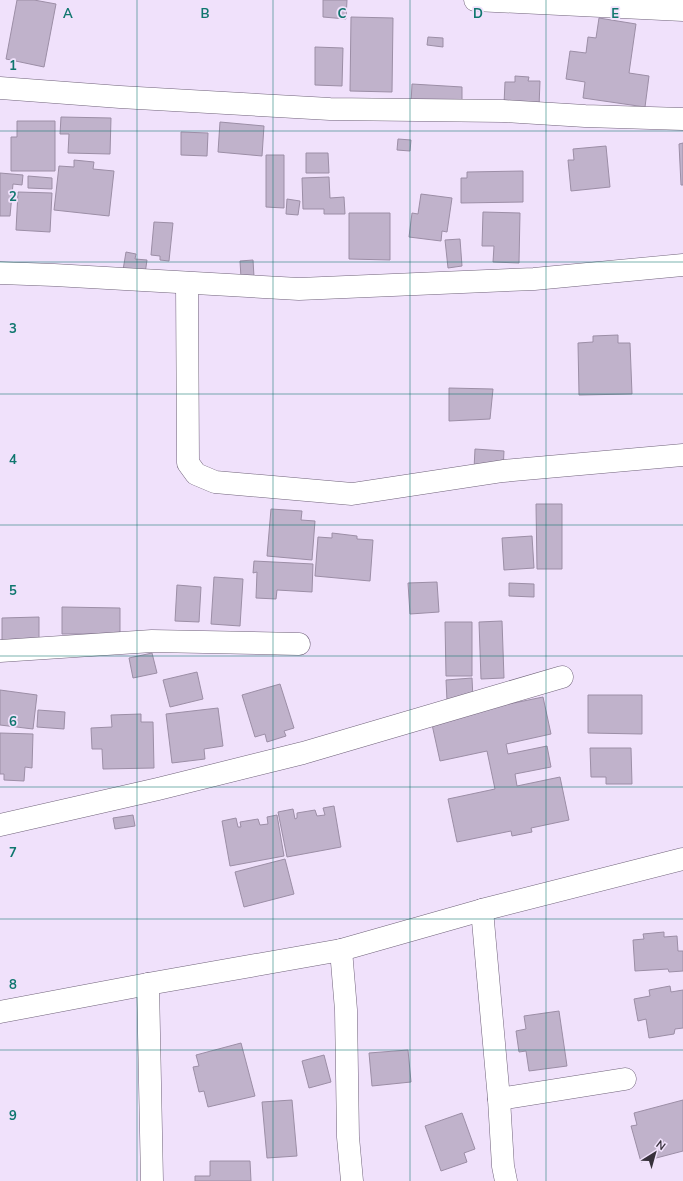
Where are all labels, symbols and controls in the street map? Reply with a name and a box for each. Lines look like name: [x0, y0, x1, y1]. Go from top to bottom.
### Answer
text: A: [63, 5, 73, 21]
text: B: [201, 5, 210, 21]
text: C: [338, 5, 347, 21]
text: D: [473, 5, 483, 21]
text: E: [611, 5, 619, 21]
text: 1: [9, 57, 17, 73]
text: 2: [9, 188, 17, 204]
text: 3: [9, 320, 17, 336]
text: 4: [9, 451, 17, 467]
text: 5: [9, 582, 17, 598]
text: 6: [9, 713, 17, 729]
text: 7: [9, 844, 17, 860]
text: 8: [9, 976, 17, 992]
text: 9: [9, 1107, 17, 1123]
north arrow: [635, 1133, 675, 1173]
text: N: [653, 1137, 669, 1153]

